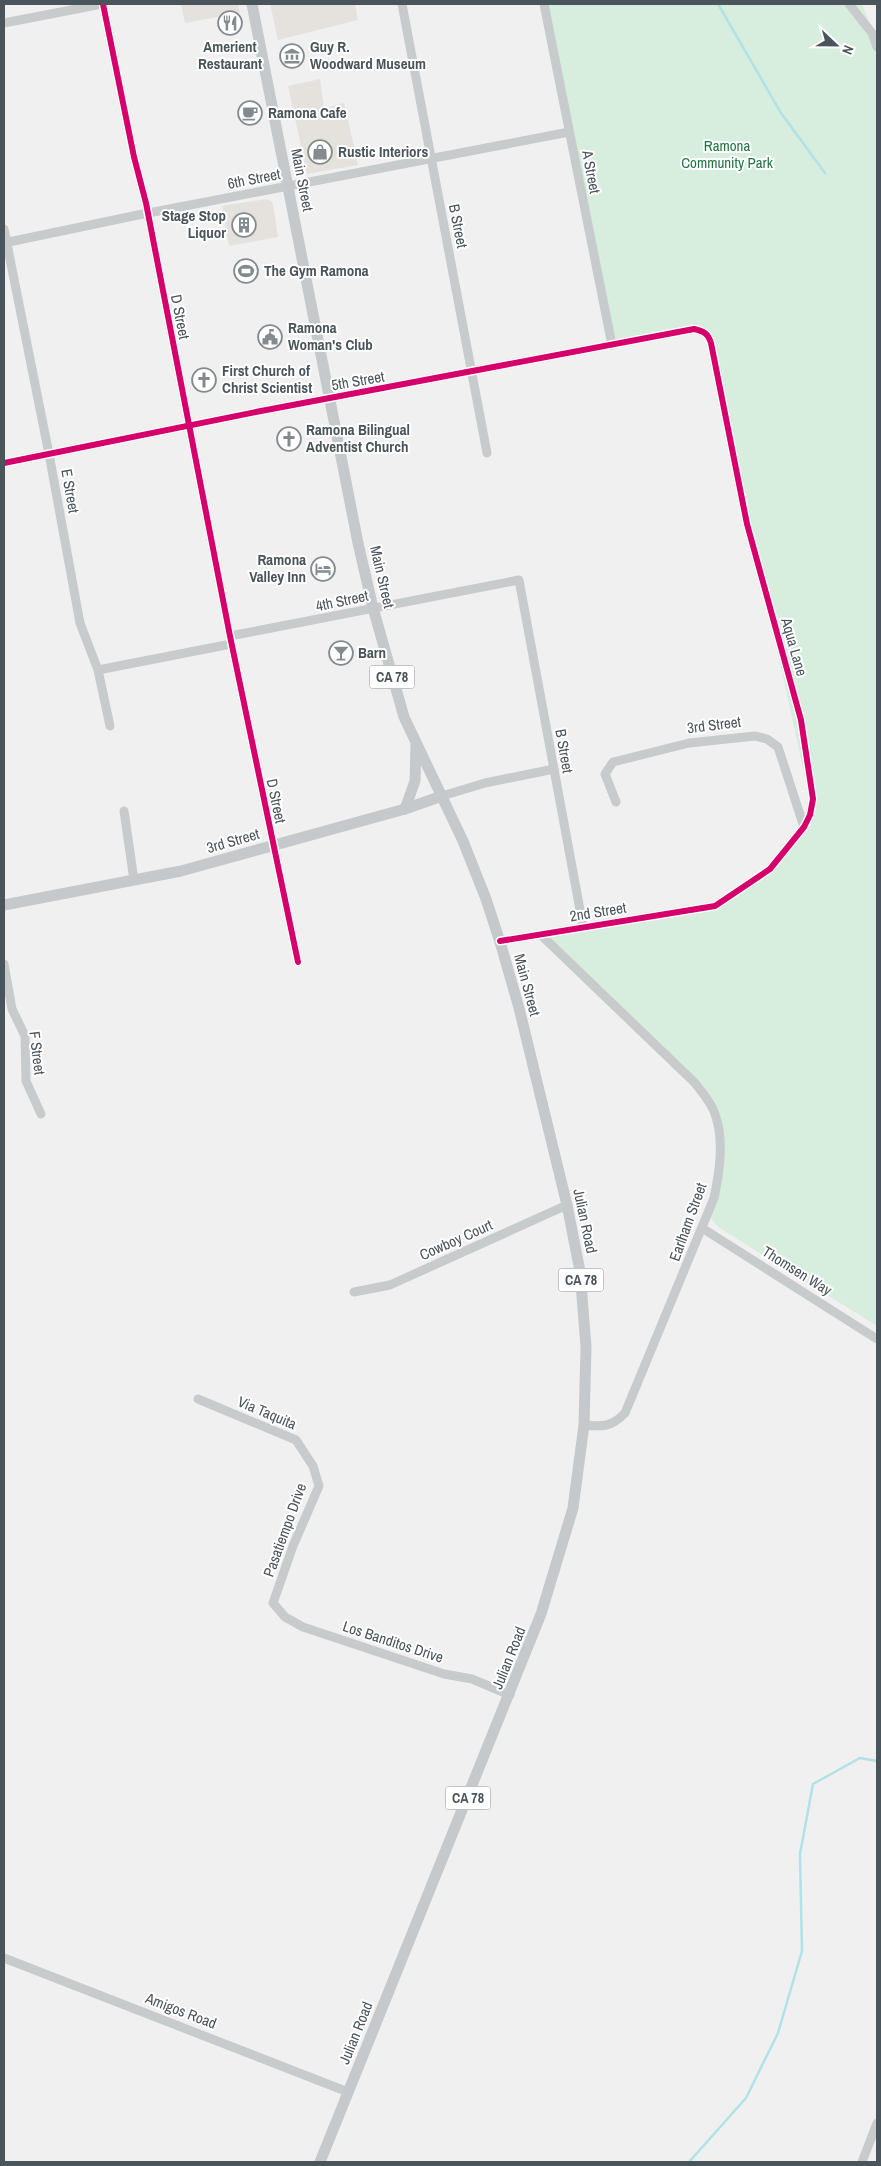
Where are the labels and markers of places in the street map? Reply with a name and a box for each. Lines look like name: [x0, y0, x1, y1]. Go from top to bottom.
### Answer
restaurant icon: Amerient Restaurant: [217, 10, 243, 36]
place label: Amerient Restaurant: [198, 36, 262, 74]
place label: Guy R. Woodward Museum: [310, 36, 426, 74]
museum icon: Guy R. Woodward Museum: [279, 43, 305, 69]
cafe icon: Ramona Cafe: [237, 100, 263, 126]
place label: Ramona Cafe: [268, 102, 347, 123]
shop icon: Rustic Interiors: [307, 139, 333, 165]
place label: Rustic Interiors: [338, 141, 428, 162]
place label: Stage Stop Liquor: [162, 205, 226, 243]
building icon: Stage Stop Liquor: [231, 212, 257, 238]
sports icon: The Gym Ramona: [233, 258, 259, 284]
place label: The Gym Ramona: [264, 260, 369, 281]
place label: Ramona Woman's Club: [288, 317, 373, 355]
public building icon: Ramona Woman's Club: [257, 324, 283, 350]
place label: First Church of Christ Scientist: [222, 360, 312, 398]
church icon: First Church of Christ Scientist: [191, 367, 217, 393]
place label: Ramona Bilingual Adventist Church: [306, 419, 410, 457]
church icon: Ramona Bilingual Adventist Church: [276, 426, 302, 452]
place label: Ramona Valley Inn: [249, 549, 306, 587]
hotel icon: Ramona Valley Inn: [310, 556, 336, 582]
bar icon: Barn: [328, 640, 354, 666]
place label: Barn: [358, 642, 386, 663]

